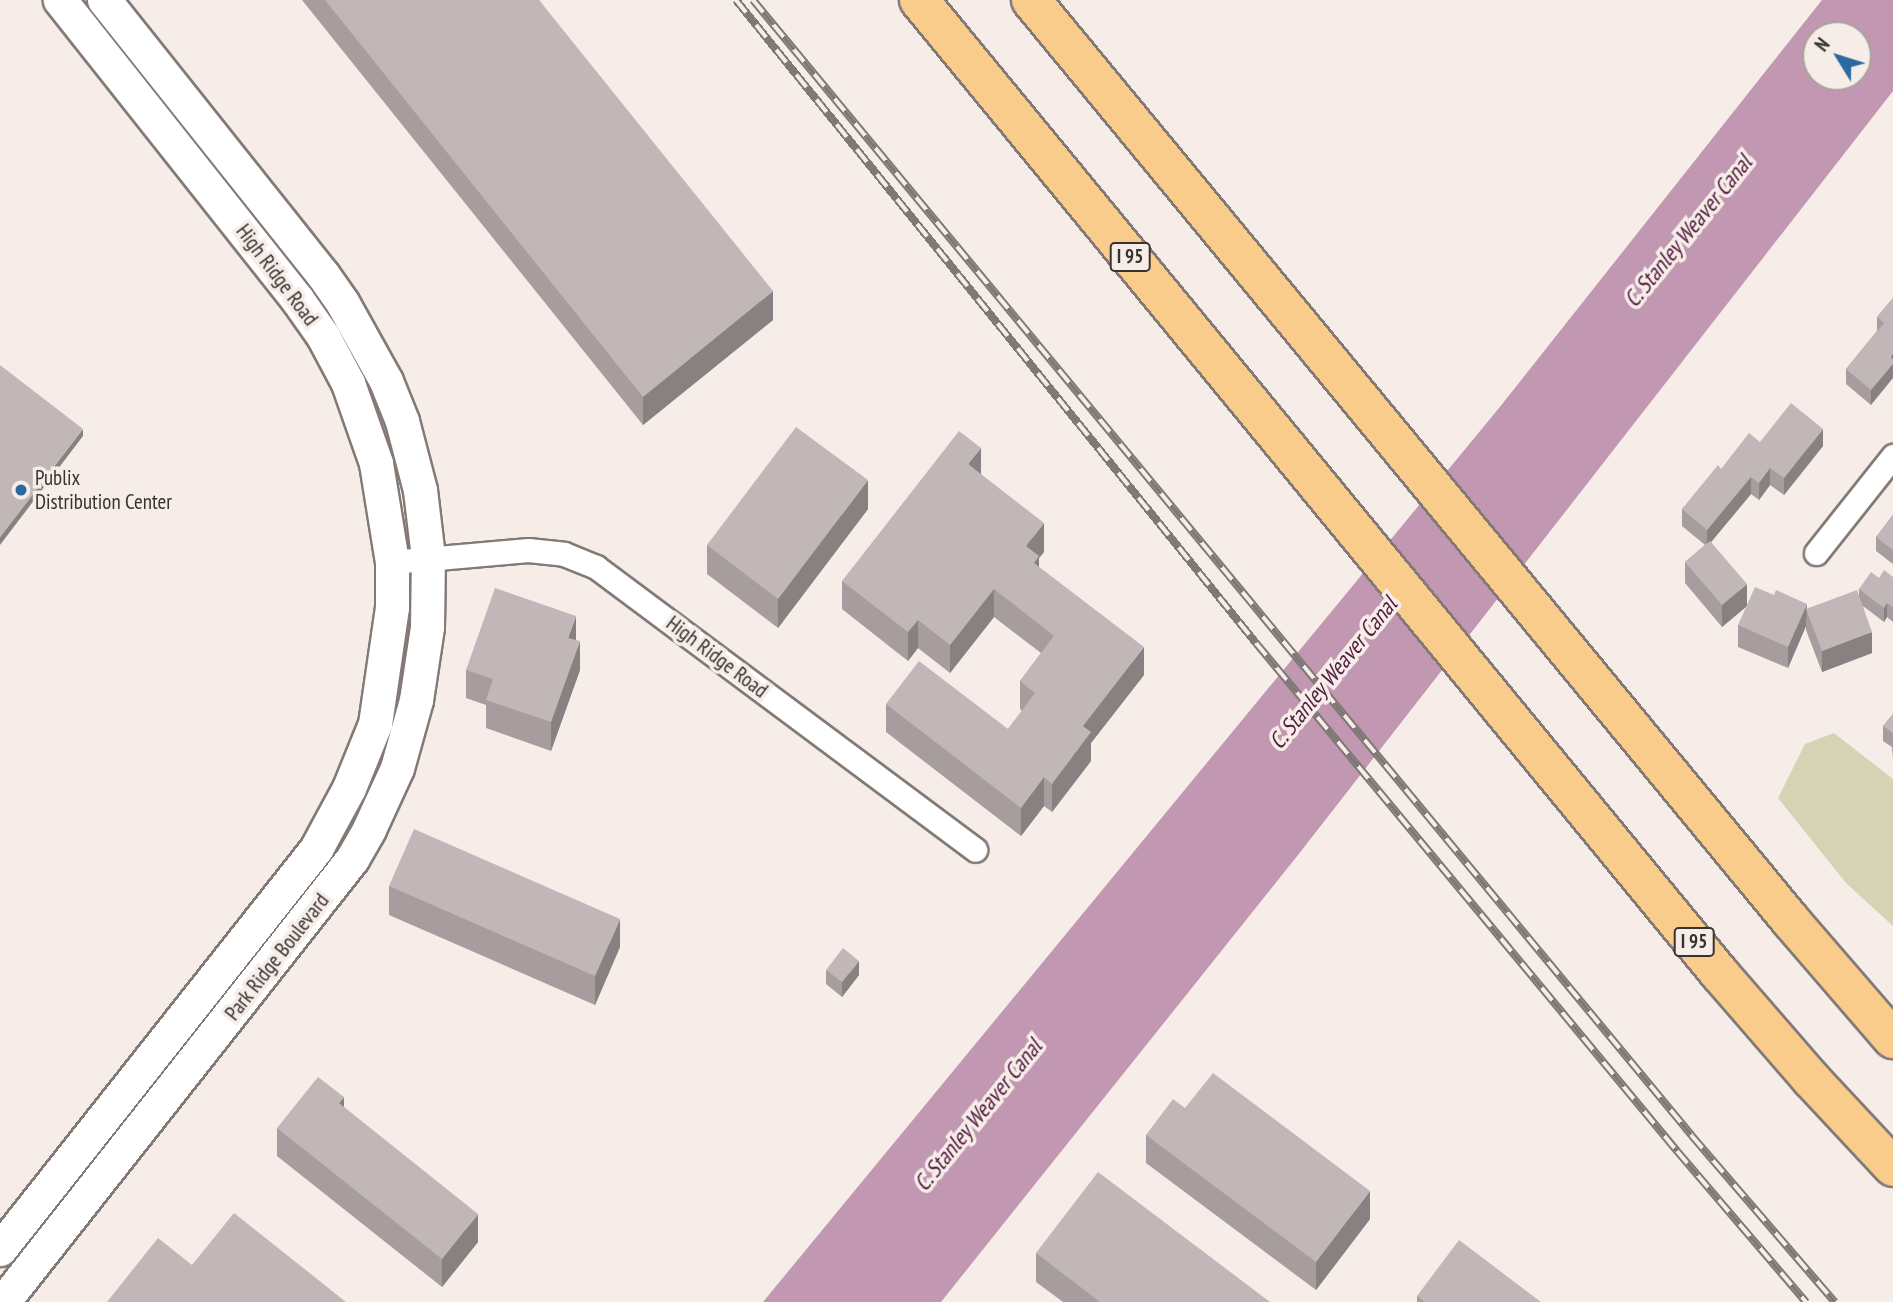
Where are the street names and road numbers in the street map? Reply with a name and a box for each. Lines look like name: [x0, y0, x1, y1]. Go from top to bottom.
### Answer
street label: High Ridge Road: [231, 219, 323, 331]
road number: I 95: [1109, 242, 1151, 272]
street label: High Ridge Road: [661, 611, 773, 703]
street label: Park Ridge Boulevard: [220, 888, 334, 1026]
road number: I 95: [1673, 926, 1715, 958]

